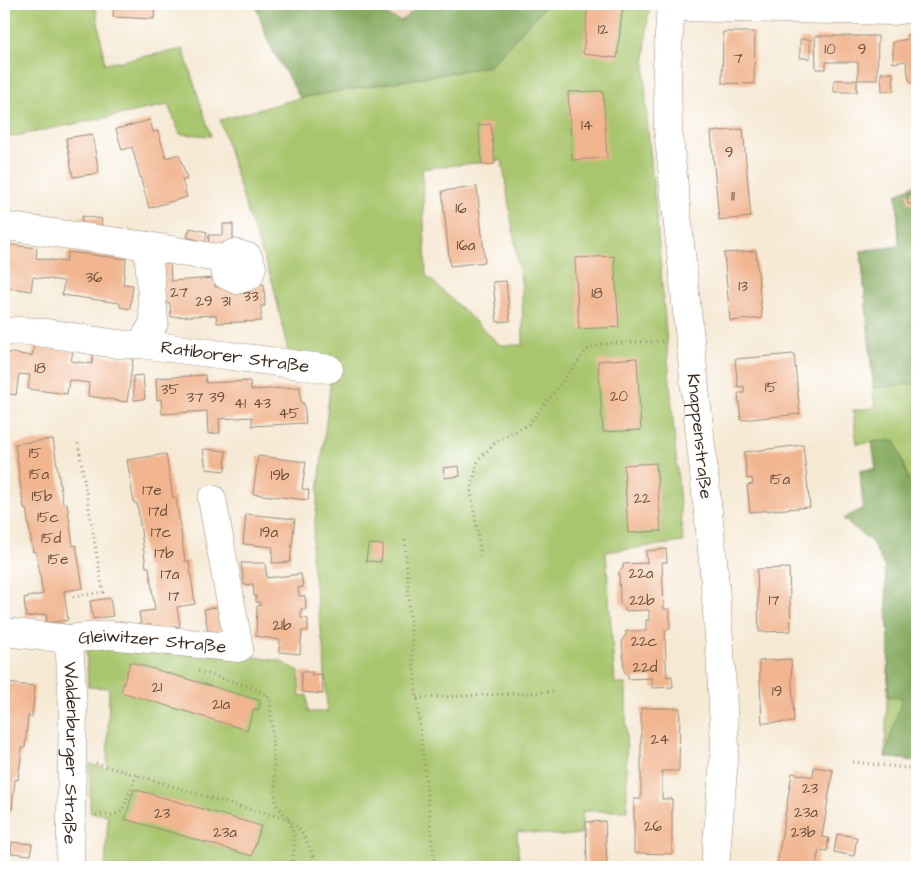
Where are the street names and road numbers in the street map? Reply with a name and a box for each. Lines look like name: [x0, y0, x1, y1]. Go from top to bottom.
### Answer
street label: Ratiborer Straße: [159, 334, 311, 379]
street label: Knappenstraße: [681, 372, 719, 500]
street label: Gleiwitzer Straße: [77, 622, 228, 659]
street label: Waldenburger Straße: [58, 661, 86, 845]

